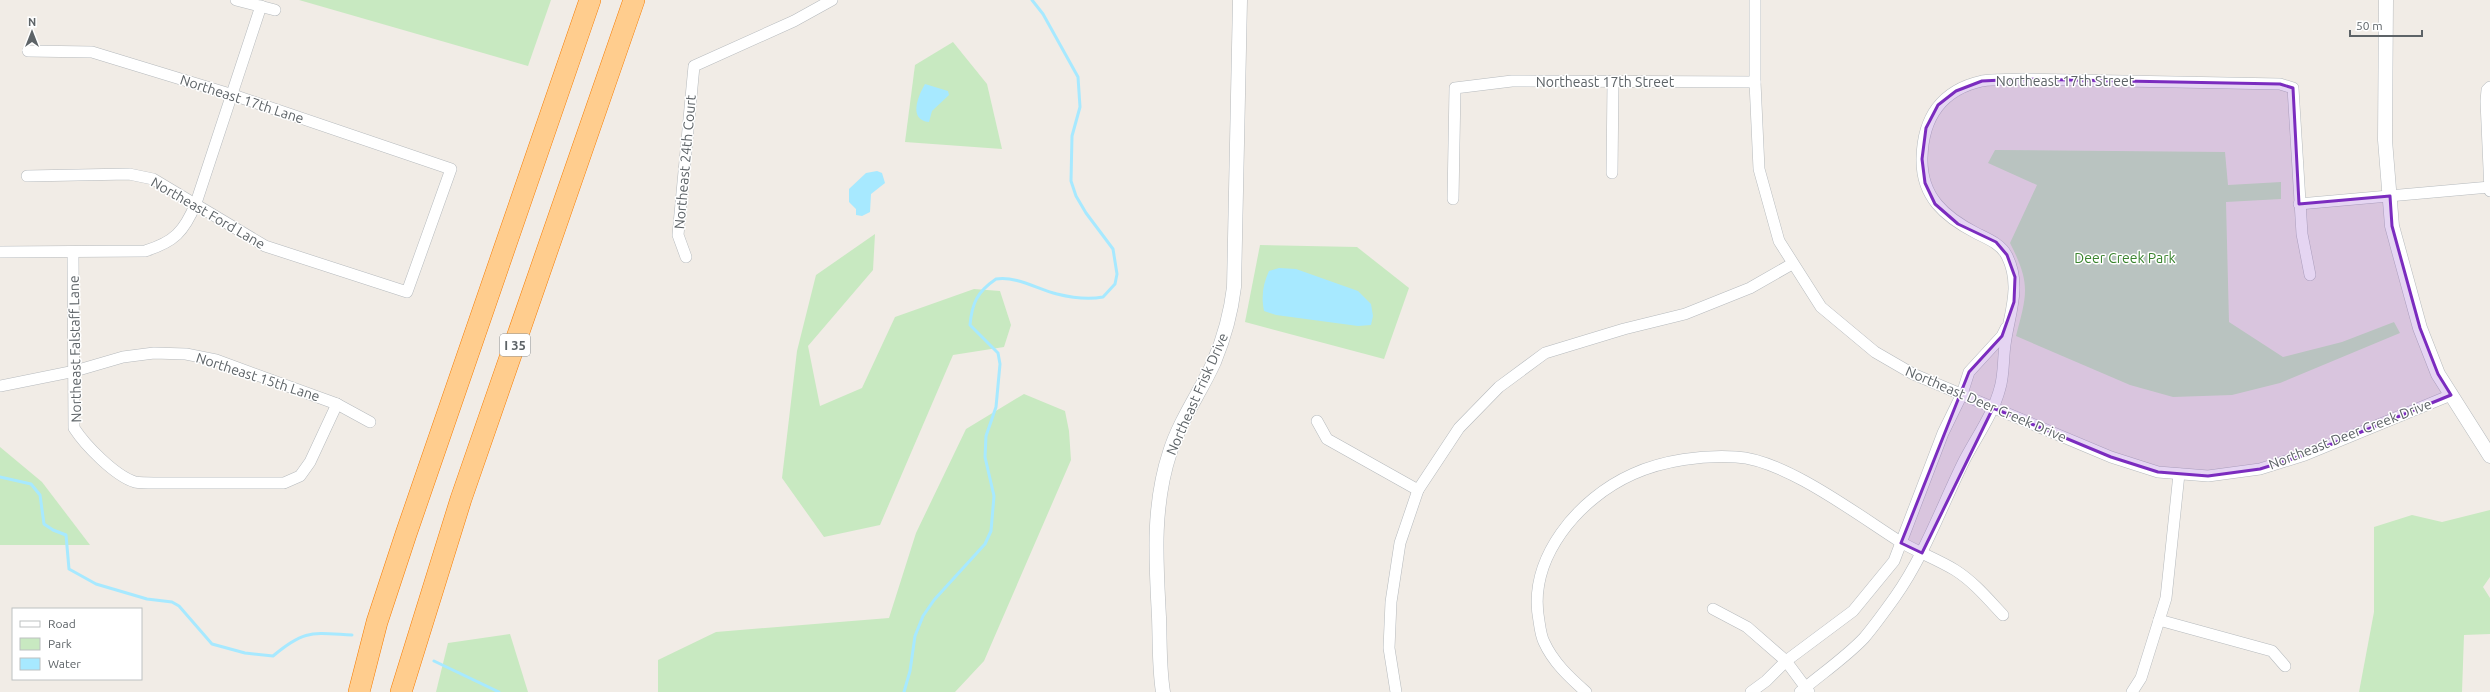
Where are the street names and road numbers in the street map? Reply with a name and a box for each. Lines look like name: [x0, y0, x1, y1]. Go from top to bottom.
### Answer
street label: Northeast 17th Lane: [178, 71, 306, 127]
street label: Northeast 17th Street: [1996, 73, 2135, 89]
street label: Northeast 17th Street: [1536, 74, 1675, 90]
street label: Northeast 24th Court: [671, 94, 699, 230]
street label: Northeast Ford Lane: [148, 174, 268, 252]
street label: Northeast Falstaff Lane: [66, 275, 84, 423]
street label: Northeast Frisk Drive: [1163, 330, 1231, 458]
road number: I 35: [500, 334, 530, 356]
street label: Northeast 15th Lane: [194, 349, 322, 405]
street label: Northeast Deer Creek Drive: [1903, 363, 2069, 445]
street label: Northeast Deer Creek Drive: [2266, 395, 2434, 473]

